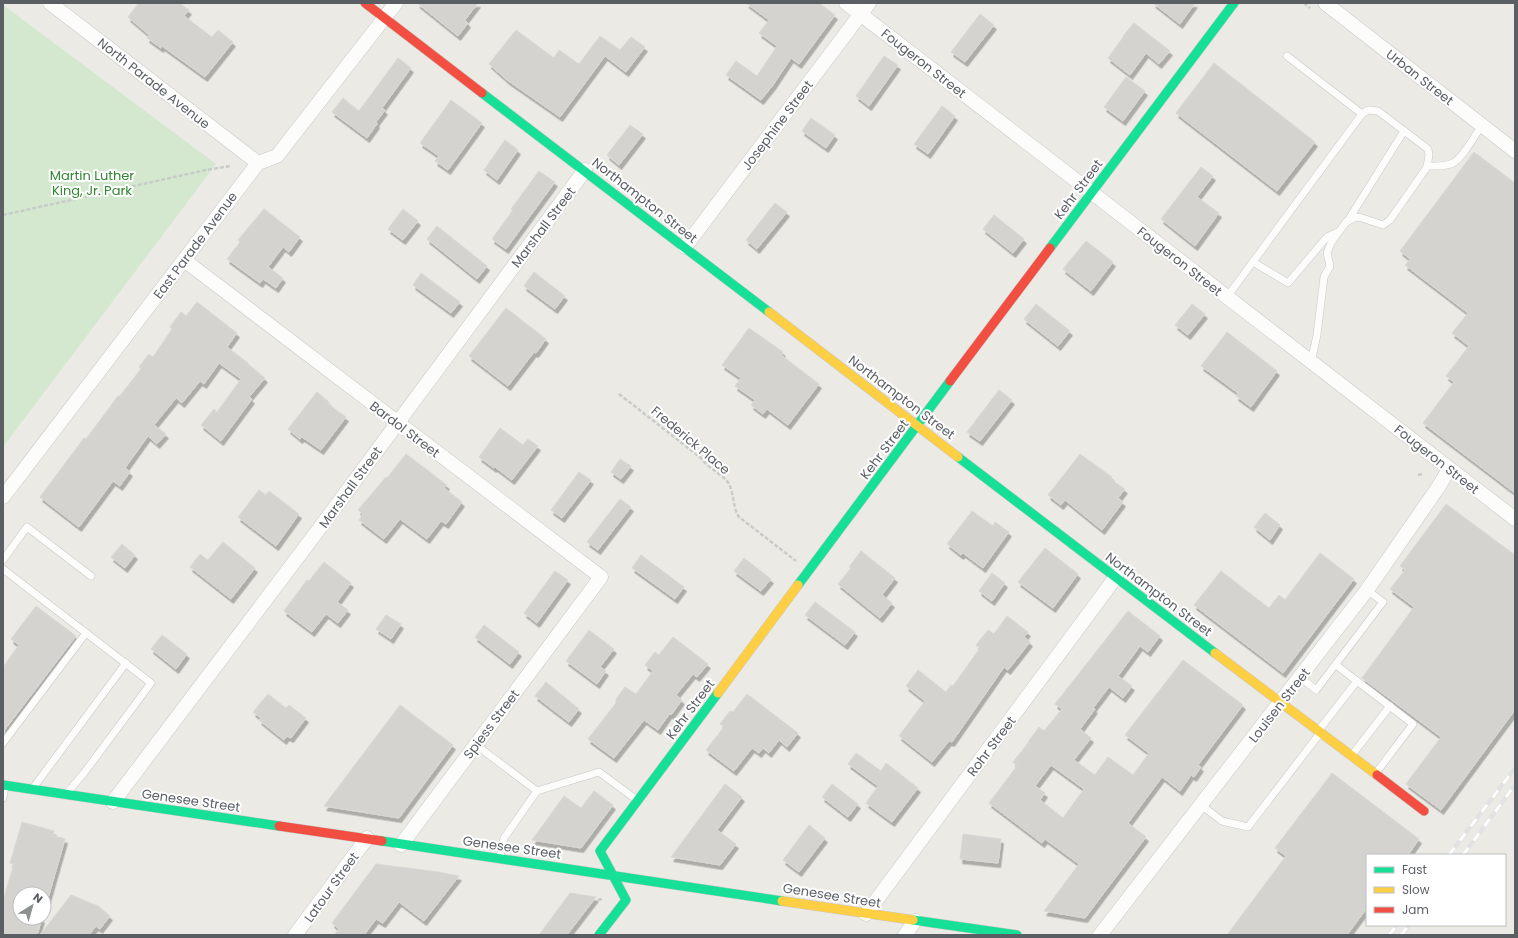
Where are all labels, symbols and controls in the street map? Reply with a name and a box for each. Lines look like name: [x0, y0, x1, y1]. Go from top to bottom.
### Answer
street label: Fougeron Street: [877, 24, 970, 103]
street label: North Parade Avenue: [94, 33, 214, 133]
street label: Urban Street: [1382, 45, 1458, 110]
street label: Josephine Street: [737, 76, 818, 174]
street label: Northampton Street: [588, 153, 702, 248]
street label: Kehr Street: [1050, 155, 1107, 223]
park label: Martin Luther King, Jr. Park: [50, 166, 134, 200]
street label: Marshall Street: [507, 183, 580, 272]
street label: East Parade Avenue: [149, 188, 242, 303]
street label: Fougeron Street: [1133, 222, 1226, 301]
street label: Northampton Street: [844, 351, 959, 444]
street label: Bardol Street: [366, 397, 444, 462]
street label: Frederick Place: [647, 402, 734, 479]
street label: Kehr Street: [856, 415, 913, 483]
street label: Fougeron Street: [1390, 420, 1483, 499]
street label: Marshall Street: [314, 442, 387, 532]
street label: Northampton Street: [1101, 548, 1216, 641]
street label: Louisen Street: [1244, 664, 1315, 747]
street label: Kehr Street: [662, 675, 719, 743]
street label: Spiess Street: [459, 685, 524, 763]
street label: Rohr Street: [962, 712, 1020, 780]
street label: Genesee Street: [141, 784, 242, 817]
street label: Genesee Street: [462, 831, 563, 864]
street label: Latour Street: [300, 848, 363, 926]
legend: [1366, 854, 1506, 926]
text: Fast: [1402, 861, 1427, 878]
street label: Genesee Street: [782, 878, 883, 913]
text: Slow: [1402, 881, 1430, 898]
north arrow: [12, 886, 52, 926]
text: N: [30, 889, 46, 907]
text: Jam: [1402, 901, 1429, 918]

